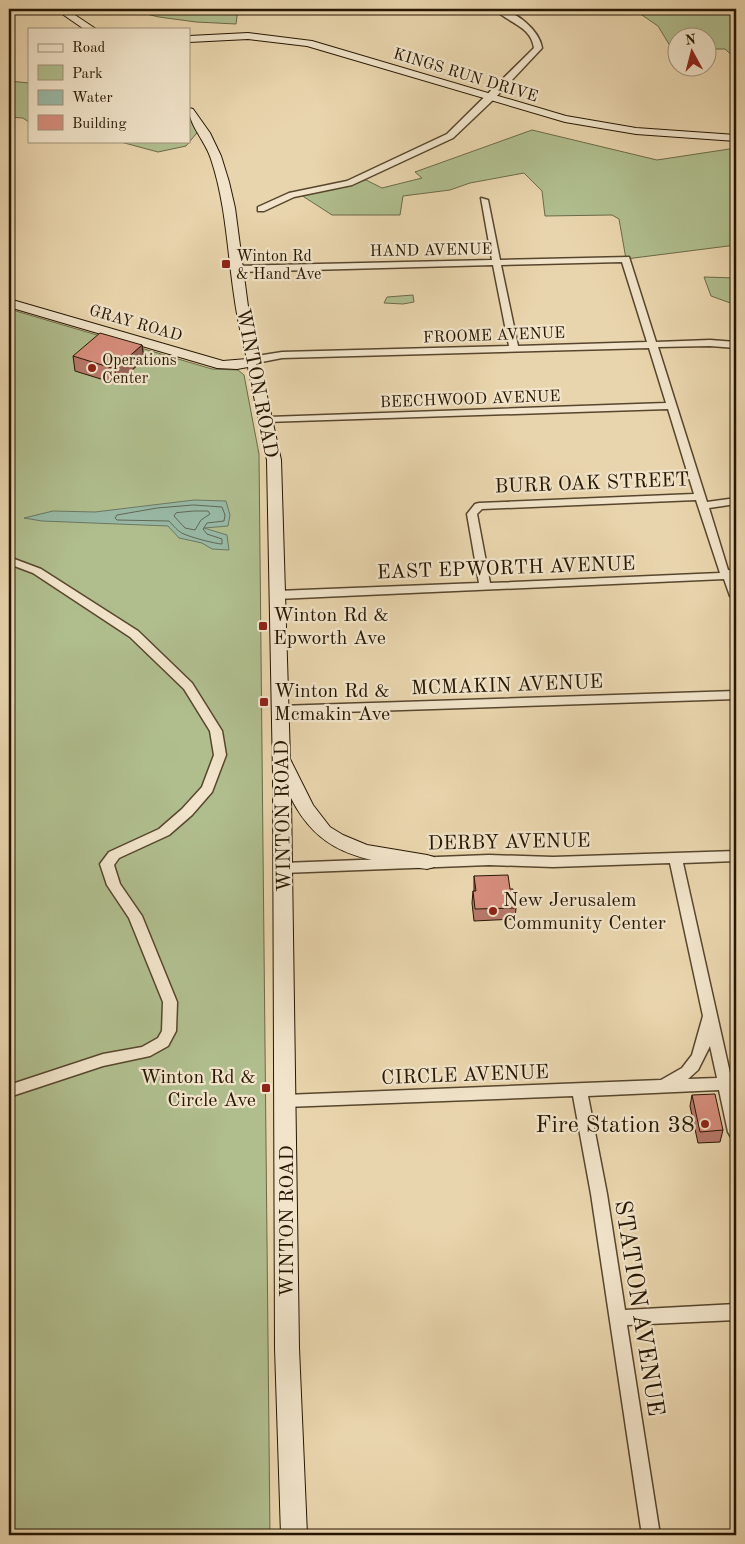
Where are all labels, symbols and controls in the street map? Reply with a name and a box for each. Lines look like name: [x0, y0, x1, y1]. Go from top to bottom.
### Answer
legend: [28, 28, 190, 142]
north arrow: [668, 28, 718, 78]
text: N: [684, 32, 697, 48]
text: Road: [72, 41, 106, 56]
street label: KINGS RUN DRIVE: [391, 46, 540, 106]
text: Park: [72, 67, 103, 82]
text: Water: [72, 91, 113, 106]
text: Building: [72, 117, 127, 132]
street label: HAND AVENUE: [369, 242, 493, 260]
place label: Winton Rd & Hand Ave: [236, 249, 321, 283]
marker: Winton Rd & Hand Ave: [220, 258, 232, 270]
street label: GRAY ROAD: [87, 303, 184, 345]
street label: WINTON ROAD: [232, 307, 280, 460]
street label: FROOME AVENUE: [423, 326, 566, 346]
place label: Operations Center: [102, 353, 177, 387]
marker: Operations Center: [86, 362, 98, 374]
street label: BEECHWOOD AVENUE: [379, 389, 561, 411]
street label: BURR OAK STREET: [494, 471, 690, 497]
street label: EAST EPWORTH AVENUE: [376, 554, 636, 584]
place label: Winton Rd & Epworth Ave: [273, 606, 389, 649]
marker: Winton Rd & Epworth Ave: [257, 620, 269, 632]
street label: MCMAKIN AVENUE: [411, 673, 603, 699]
place label: Winton Rd & Mcmakin Ave: [274, 682, 390, 725]
marker: Winton Rd & Mcmakin Ave: [258, 696, 270, 708]
street label: WINTON ROAD: [273, 740, 295, 892]
street label: DERBY AVENUE: [427, 832, 591, 854]
place label: New Jerusalem Community Center: [503, 891, 666, 934]
marker: New Jerusalem Community Center: [487, 905, 499, 917]
street label: CIRCLE AVENUE: [381, 1063, 549, 1089]
place label: Winton Rd & Circle Ave: [140, 1068, 256, 1111]
marker: Winton Rd & Circle Ave: [260, 1082, 272, 1094]
place label: Fire Station 38: [535, 1114, 695, 1138]
marker: Fire Station 38: [699, 1118, 711, 1130]
street label: WINTON ROAD: [278, 1145, 298, 1297]
street label: STATION AVENUE: [609, 1199, 667, 1418]

